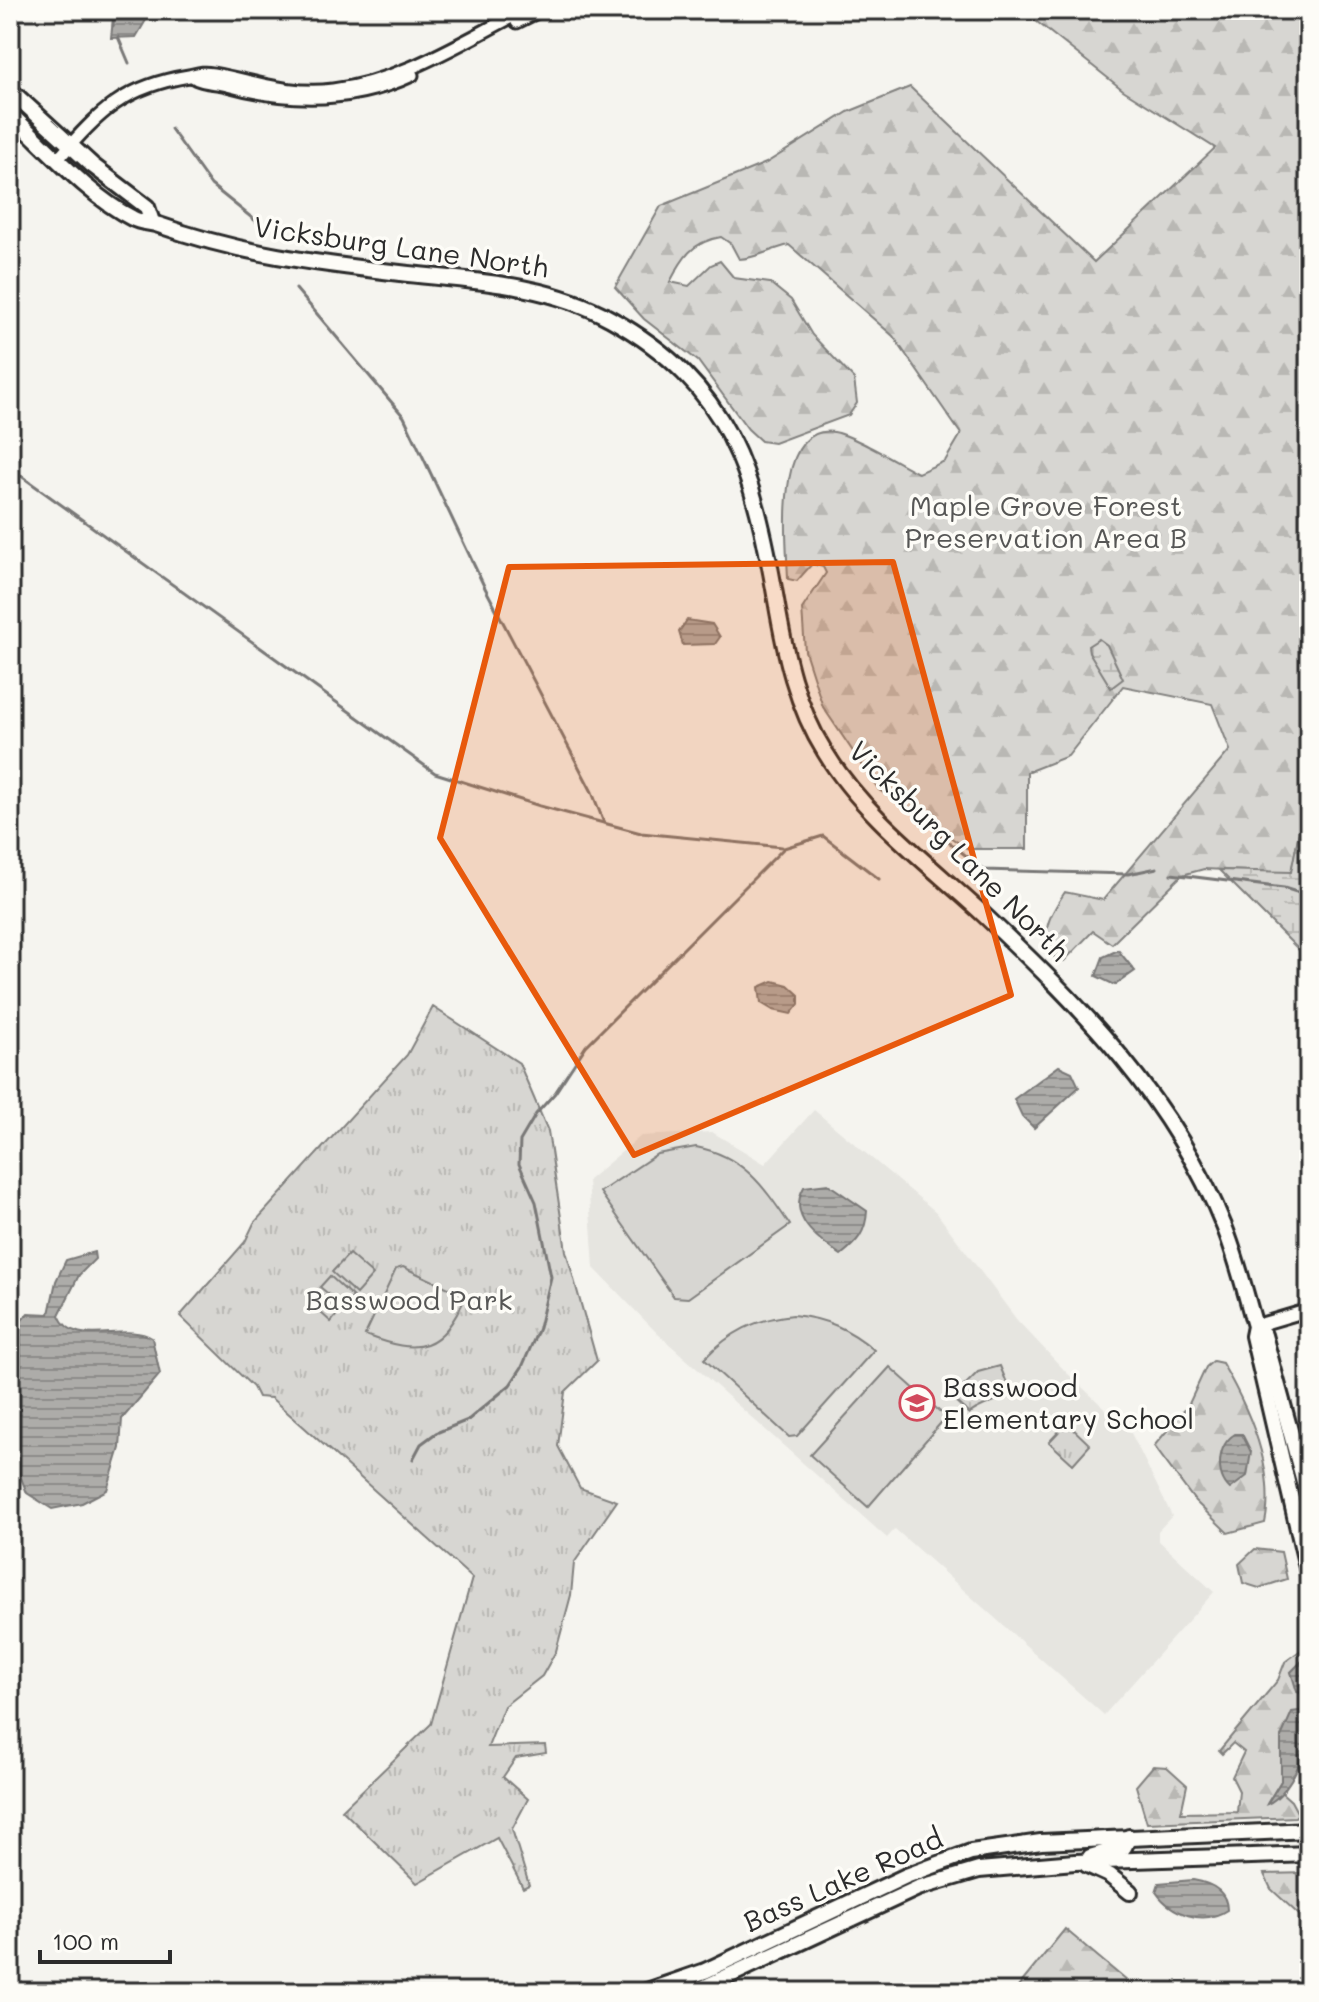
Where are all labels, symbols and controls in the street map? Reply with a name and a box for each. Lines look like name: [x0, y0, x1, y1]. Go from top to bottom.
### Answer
street label: Vicksburg Lane North: [251, 207, 551, 285]
park label: Maple Grove Forest Preservation Area B: [905, 487, 1187, 555]
street label: Vicksburg Lane North: [842, 732, 1078, 968]
park label: Basswood Park: [305, 1281, 513, 1317]
place label: Basswood Elementary School: [943, 1368, 1194, 1436]
school or university icon: Basswood Elementary School: [898, 1384, 936, 1422]
street label: Bass Lake Road: [737, 1819, 948, 1939]
scale bar: [40, 1914, 170, 1964]
text: 100 m: [52, 1925, 119, 1956]

